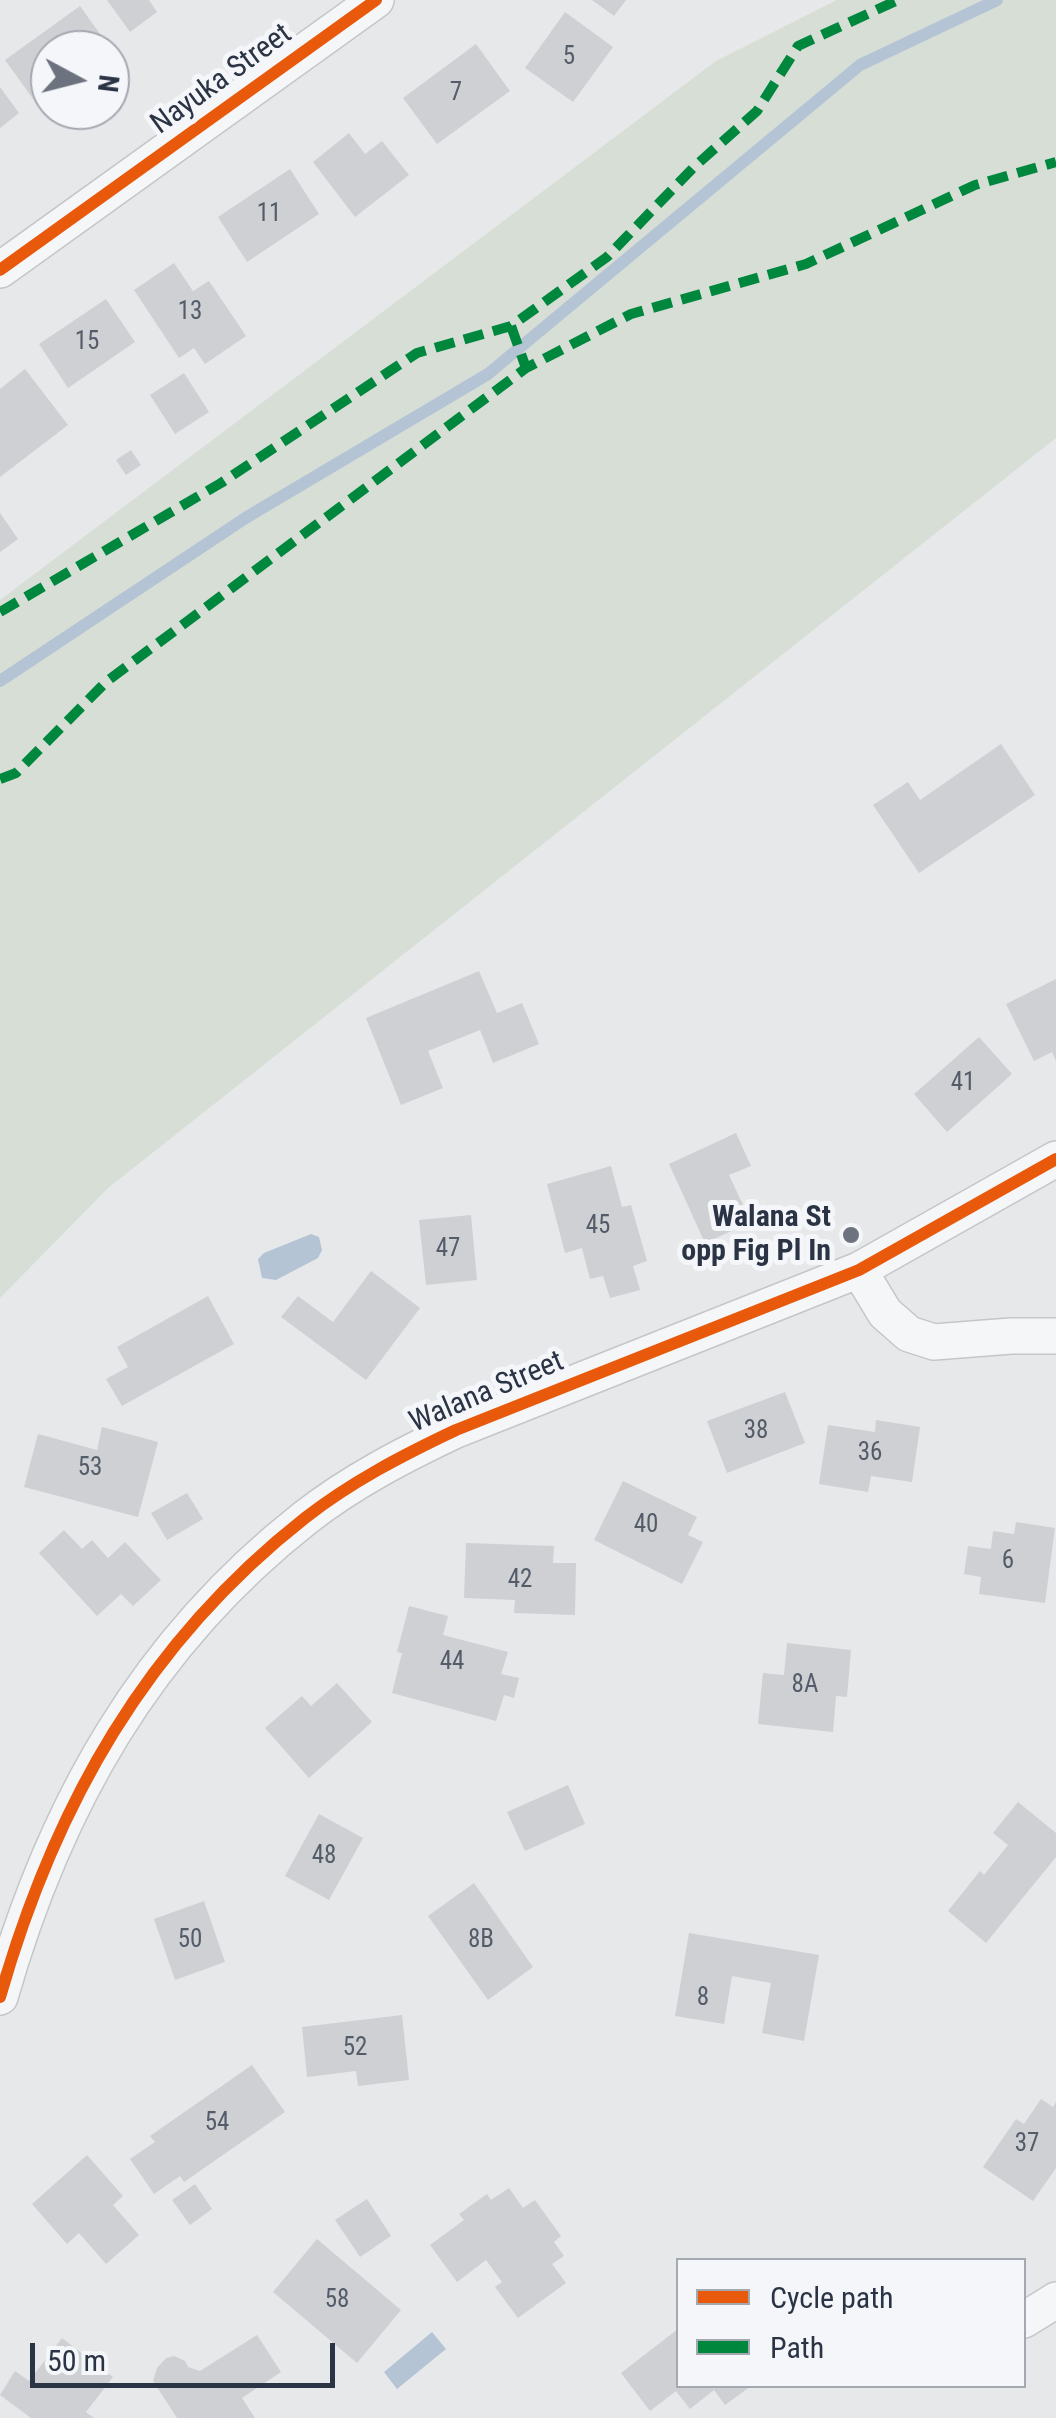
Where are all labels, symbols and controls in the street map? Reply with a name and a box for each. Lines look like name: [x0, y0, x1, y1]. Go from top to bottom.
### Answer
street label: Nayuka Street: [145, 17, 299, 143]
north arrow: [30, 30, 130, 130]
house number: 5: [563, 43, 575, 73]
text: N: [91, 73, 126, 94]
house number: 7: [450, 79, 462, 109]
house number: 11: [257, 200, 281, 230]
house number: 13: [178, 298, 202, 328]
house number: 15: [75, 328, 99, 358]
house number: 41: [951, 1069, 975, 1099]
place label: Walana St opp Fig Pl In: [681, 1200, 831, 1270]
house number: 45: [586, 1212, 610, 1242]
marker: Walana St opp Fig Pl In: [840, 1224, 862, 1246]
house number: 47: [436, 1235, 460, 1265]
street label: Walana Street: [404, 1344, 570, 1442]
house number: 38: [744, 1417, 768, 1447]
house number: 36: [858, 1439, 882, 1469]
house number: 53: [78, 1454, 102, 1484]
house number: 40: [634, 1511, 658, 1541]
house number: 6: [1002, 1547, 1014, 1577]
house number: 42: [508, 1566, 532, 1596]
house number: 44: [440, 1648, 464, 1678]
house number: 8A: [792, 1671, 818, 1701]
house number: 48: [312, 1842, 336, 1872]
house number: 50: [178, 1926, 202, 1956]
house number: 8B: [468, 1926, 494, 1956]
house number: 8: [697, 1984, 709, 2014]
house number: 52: [343, 2034, 367, 2064]
house number: 54: [205, 2109, 229, 2139]
house number: 37: [1015, 2130, 1039, 2160]
legend: [676, 2258, 1026, 2388]
text: Cycle path: [770, 2280, 894, 2315]
house number: 58: [325, 2286, 349, 2316]
scale bar: [35, 2323, 340, 2385]
text: Path: [770, 2330, 824, 2365]
text: 50 m: [47, 2343, 106, 2378]

